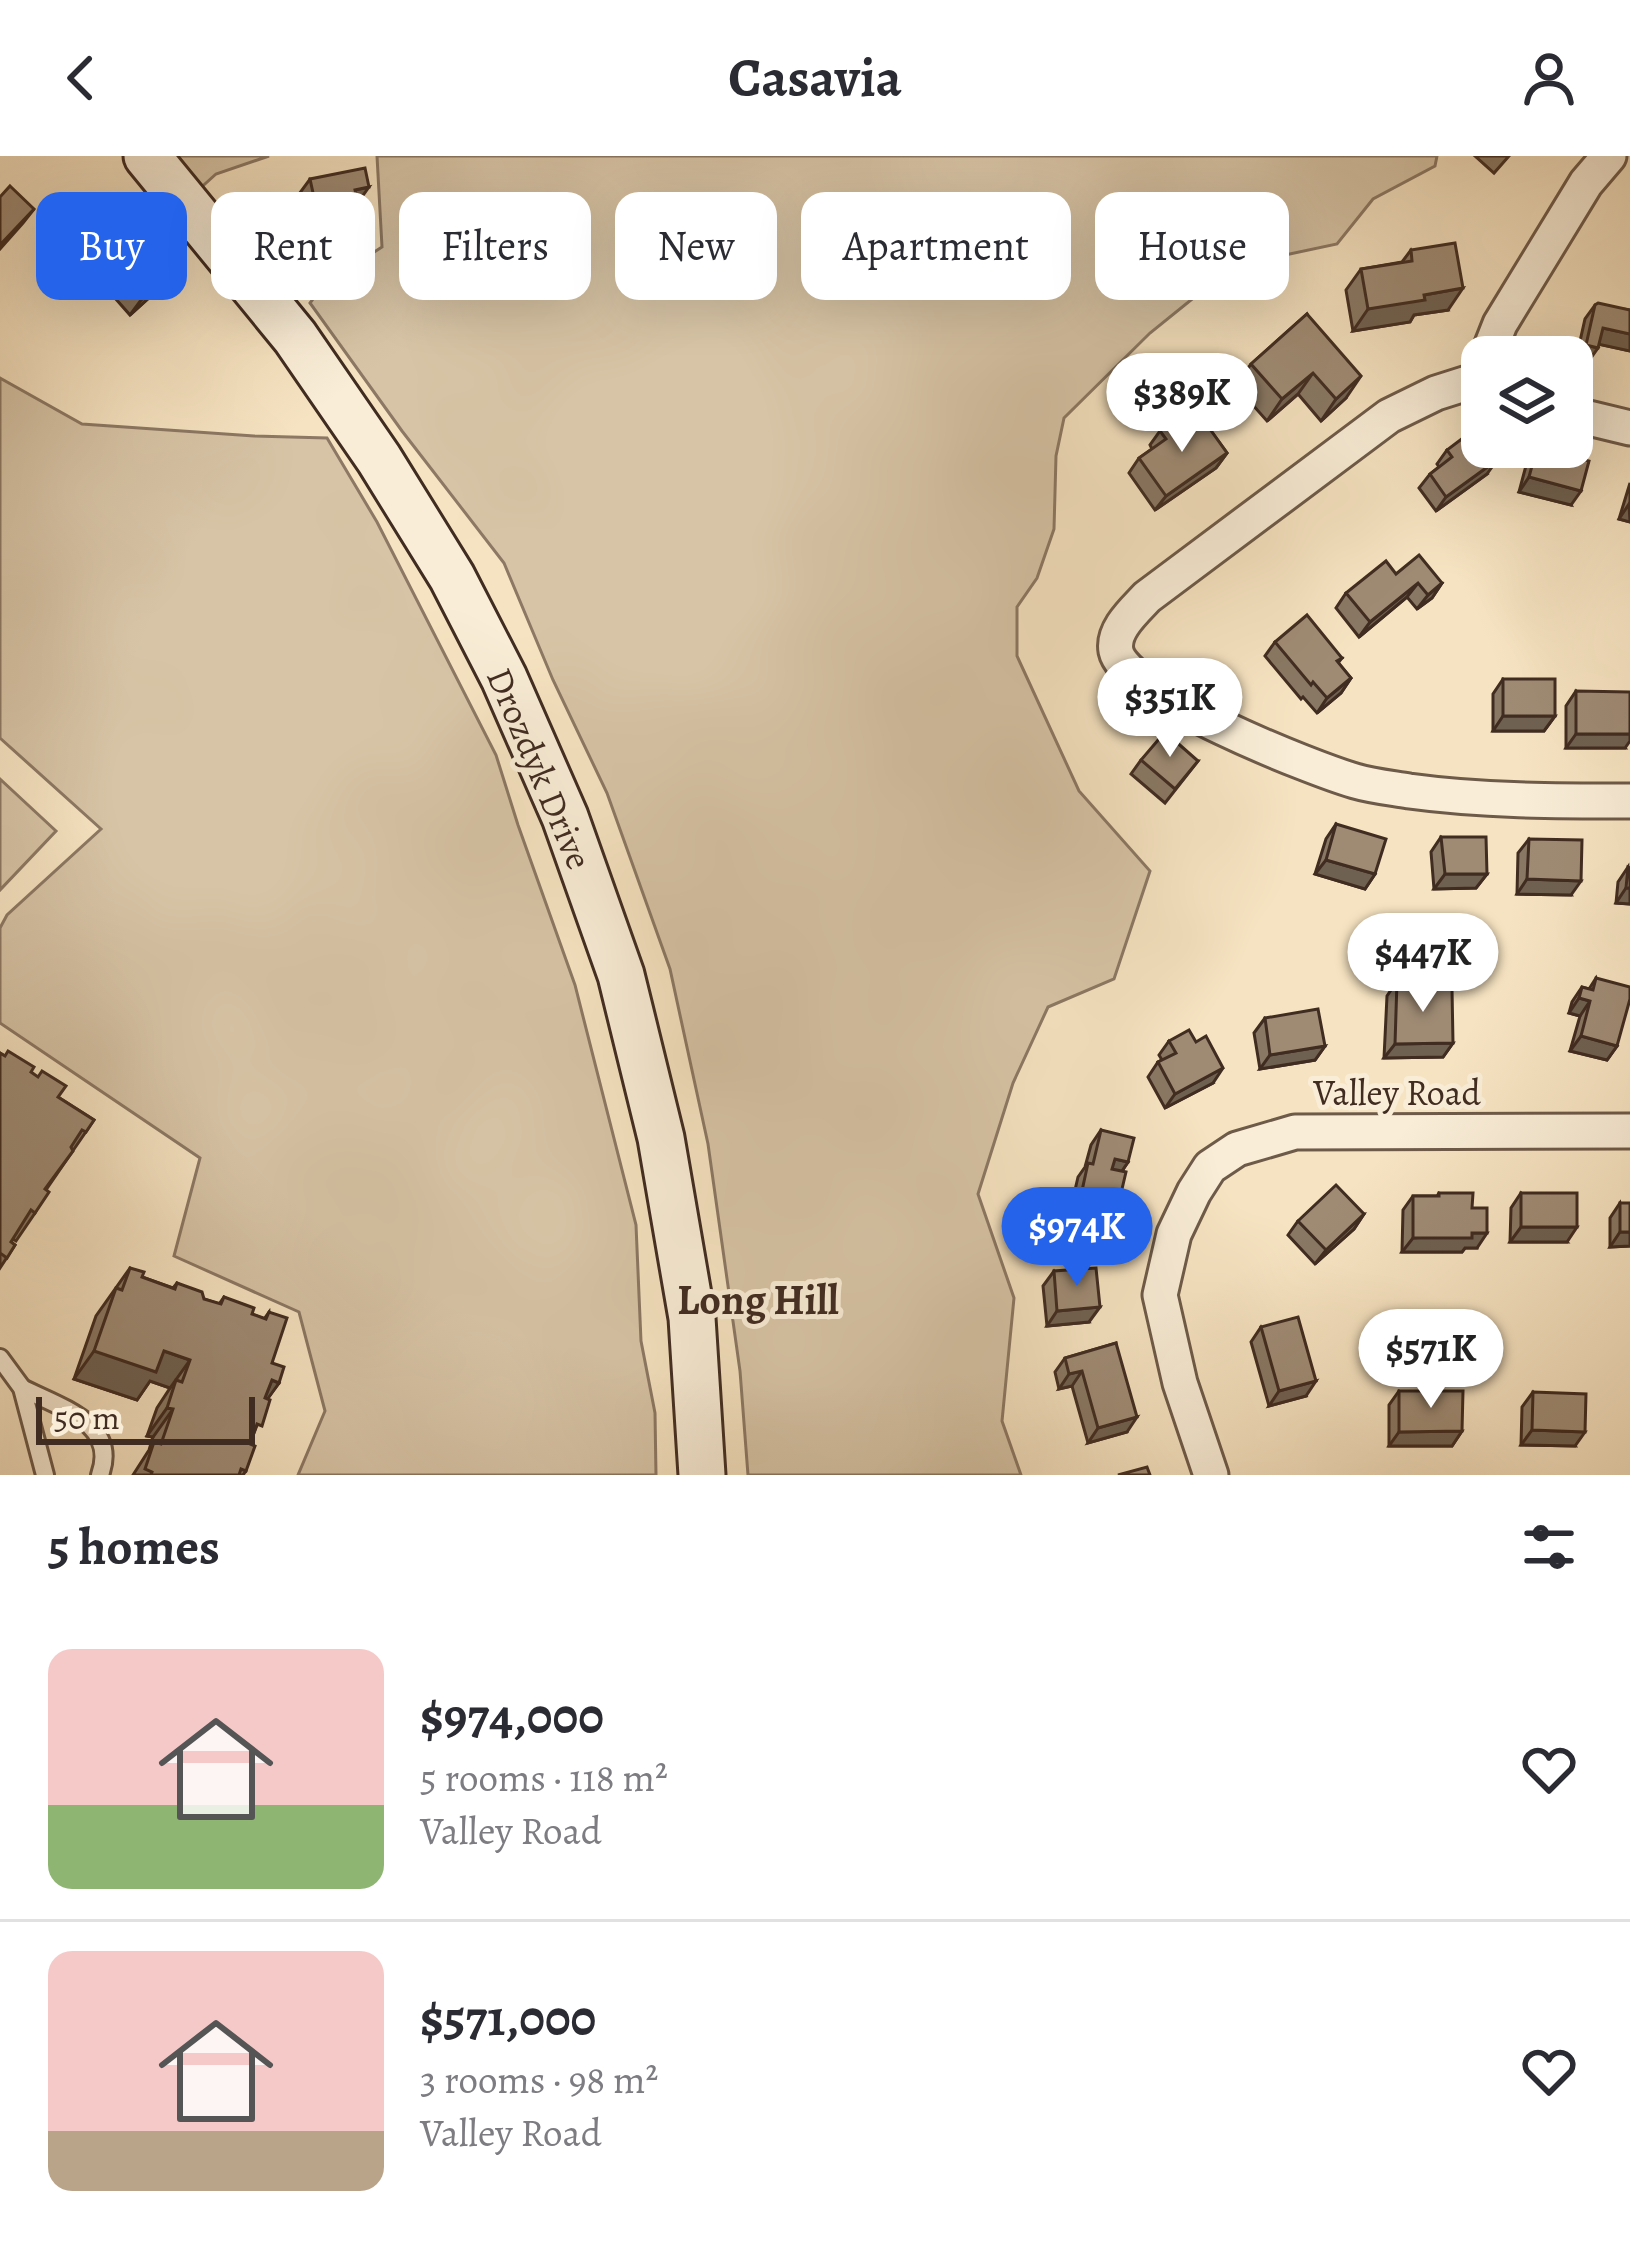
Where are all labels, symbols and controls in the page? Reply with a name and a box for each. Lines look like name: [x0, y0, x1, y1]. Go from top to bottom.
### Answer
text: Casavia: [728, 41, 902, 115]
icon: back: [48, 45, 114, 111]
icon: person: [1516, 45, 1582, 111]
chip: Buy: [36, 192, 187, 300]
chip: Rent: [211, 192, 375, 300]
chip: Filters: [399, 192, 591, 300]
chip: New: [615, 192, 777, 300]
chip: Apartment: [801, 192, 1071, 300]
chip: House: [1095, 192, 1289, 300]
map controls: [1461, 336, 1593, 468]
button: layers: [1461, 336, 1593, 468]
pin: $389K: [1098, 353, 1266, 455]
text: $389K: [1133, 365, 1231, 418]
pin: $351K: [1086, 658, 1254, 760]
street label: Drozdyk Drive: [475, 660, 604, 876]
text: $351K: [1124, 670, 1216, 723]
pin: $447K: [1339, 913, 1507, 1015]
text: $447K: [1374, 925, 1472, 978]
street label: Valley Road: [1312, 1068, 1482, 1117]
pin: $974K: [993, 1187, 1161, 1289]
text: $974K: [1029, 1199, 1125, 1252]
district label: Long Hill: [677, 1271, 839, 1328]
pin: $571K: [1347, 1309, 1515, 1411]
text: $571K: [1385, 1321, 1477, 1374]
scale bar: [36, 1391, 255, 1444]
text: 50 m: [54, 1395, 120, 1440]
text: 5 homes: [48, 1512, 220, 1582]
icon: filters: [1516, 1514, 1582, 1580]
text: $974,000: [420, 1681, 604, 1751]
icon: home: [144, 1697, 288, 1841]
icon: heart: [1516, 1736, 1582, 1802]
text: 5 rooms · 118 m²: [420, 1751, 668, 1804]
text: Valley Road: [420, 1804, 602, 1857]
text: $571,000: [420, 1983, 596, 2053]
icon: home: [144, 1999, 288, 2143]
icon: heart: [1516, 2038, 1582, 2104]
text: 3 rooms · 98 m²: [420, 2053, 658, 2106]
text: Valley Road: [420, 2106, 602, 2159]

